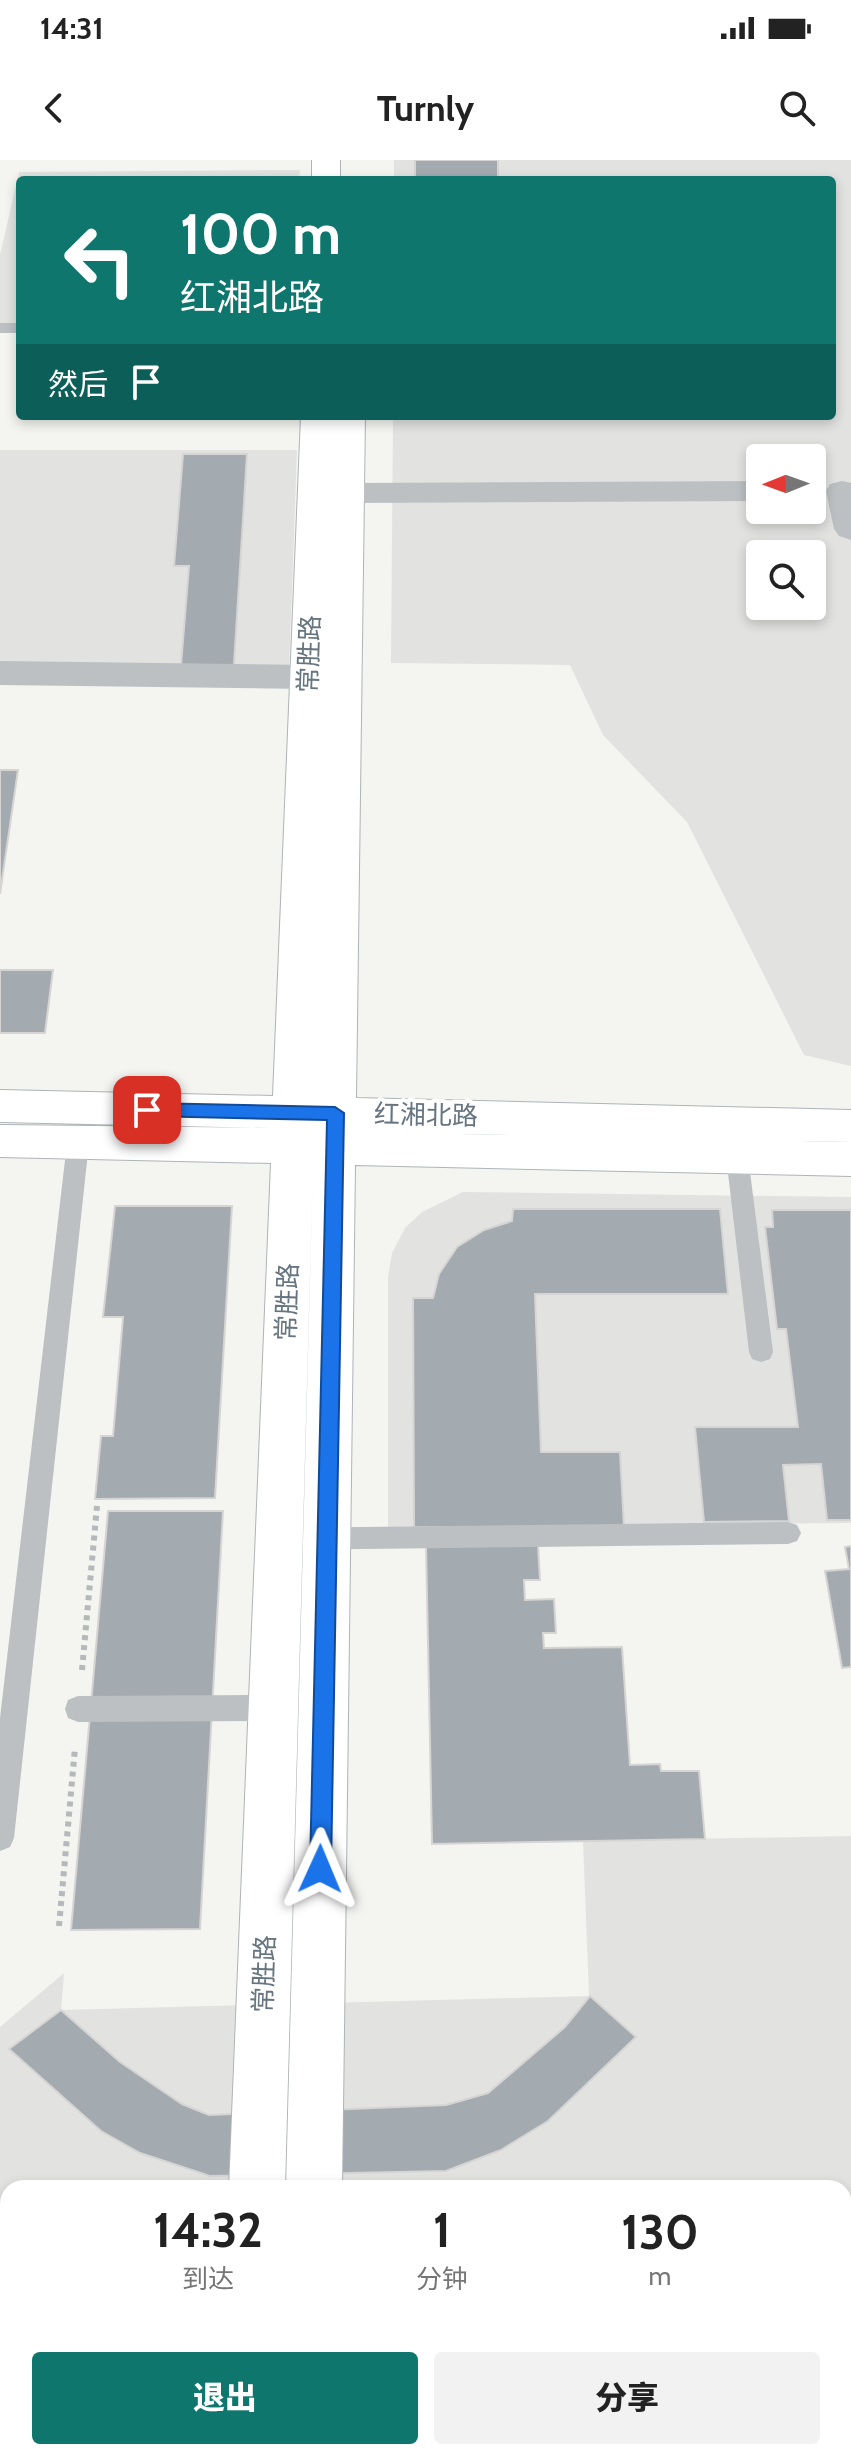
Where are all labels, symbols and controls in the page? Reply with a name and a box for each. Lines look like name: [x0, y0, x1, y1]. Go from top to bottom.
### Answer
text: 14:31: [40, 10, 104, 47]
icon: back: [32, 86, 76, 130]
text: Turnly: [377, 86, 474, 130]
icon: search: [775, 86, 819, 130]
text: 100 m: [180, 200, 341, 268]
icon: left: [48, 208, 152, 312]
text: 红湘北路: [180, 275, 324, 319]
icon: arrive: [124, 360, 168, 404]
text: 然后: [48, 366, 108, 403]
north arrow: [746, 444, 826, 524]
map controls: [746, 444, 826, 620]
button: search: [746, 540, 826, 620]
street label: 常胜路: [292, 614, 326, 694]
pin: [113, 1076, 181, 1144]
icon: arrive: [125, 1088, 169, 1132]
street label: 红湘北路: [374, 1098, 478, 1132]
street label: 常胜路: [270, 1262, 304, 1342]
position arrow: [278, 1827, 362, 1911]
street label: 常胜路: [247, 1934, 281, 2014]
text: 14:32: [153, 2201, 263, 2259]
text: 1: [433, 2201, 451, 2259]
text: 130: [621, 2203, 699, 2261]
text: m: [649, 2260, 671, 2292]
text: 到达: [182, 2263, 234, 2295]
text: 分钟: [416, 2263, 468, 2295]
button: 退出: [32, 2352, 418, 2444]
button: 分享: [434, 2352, 820, 2444]

